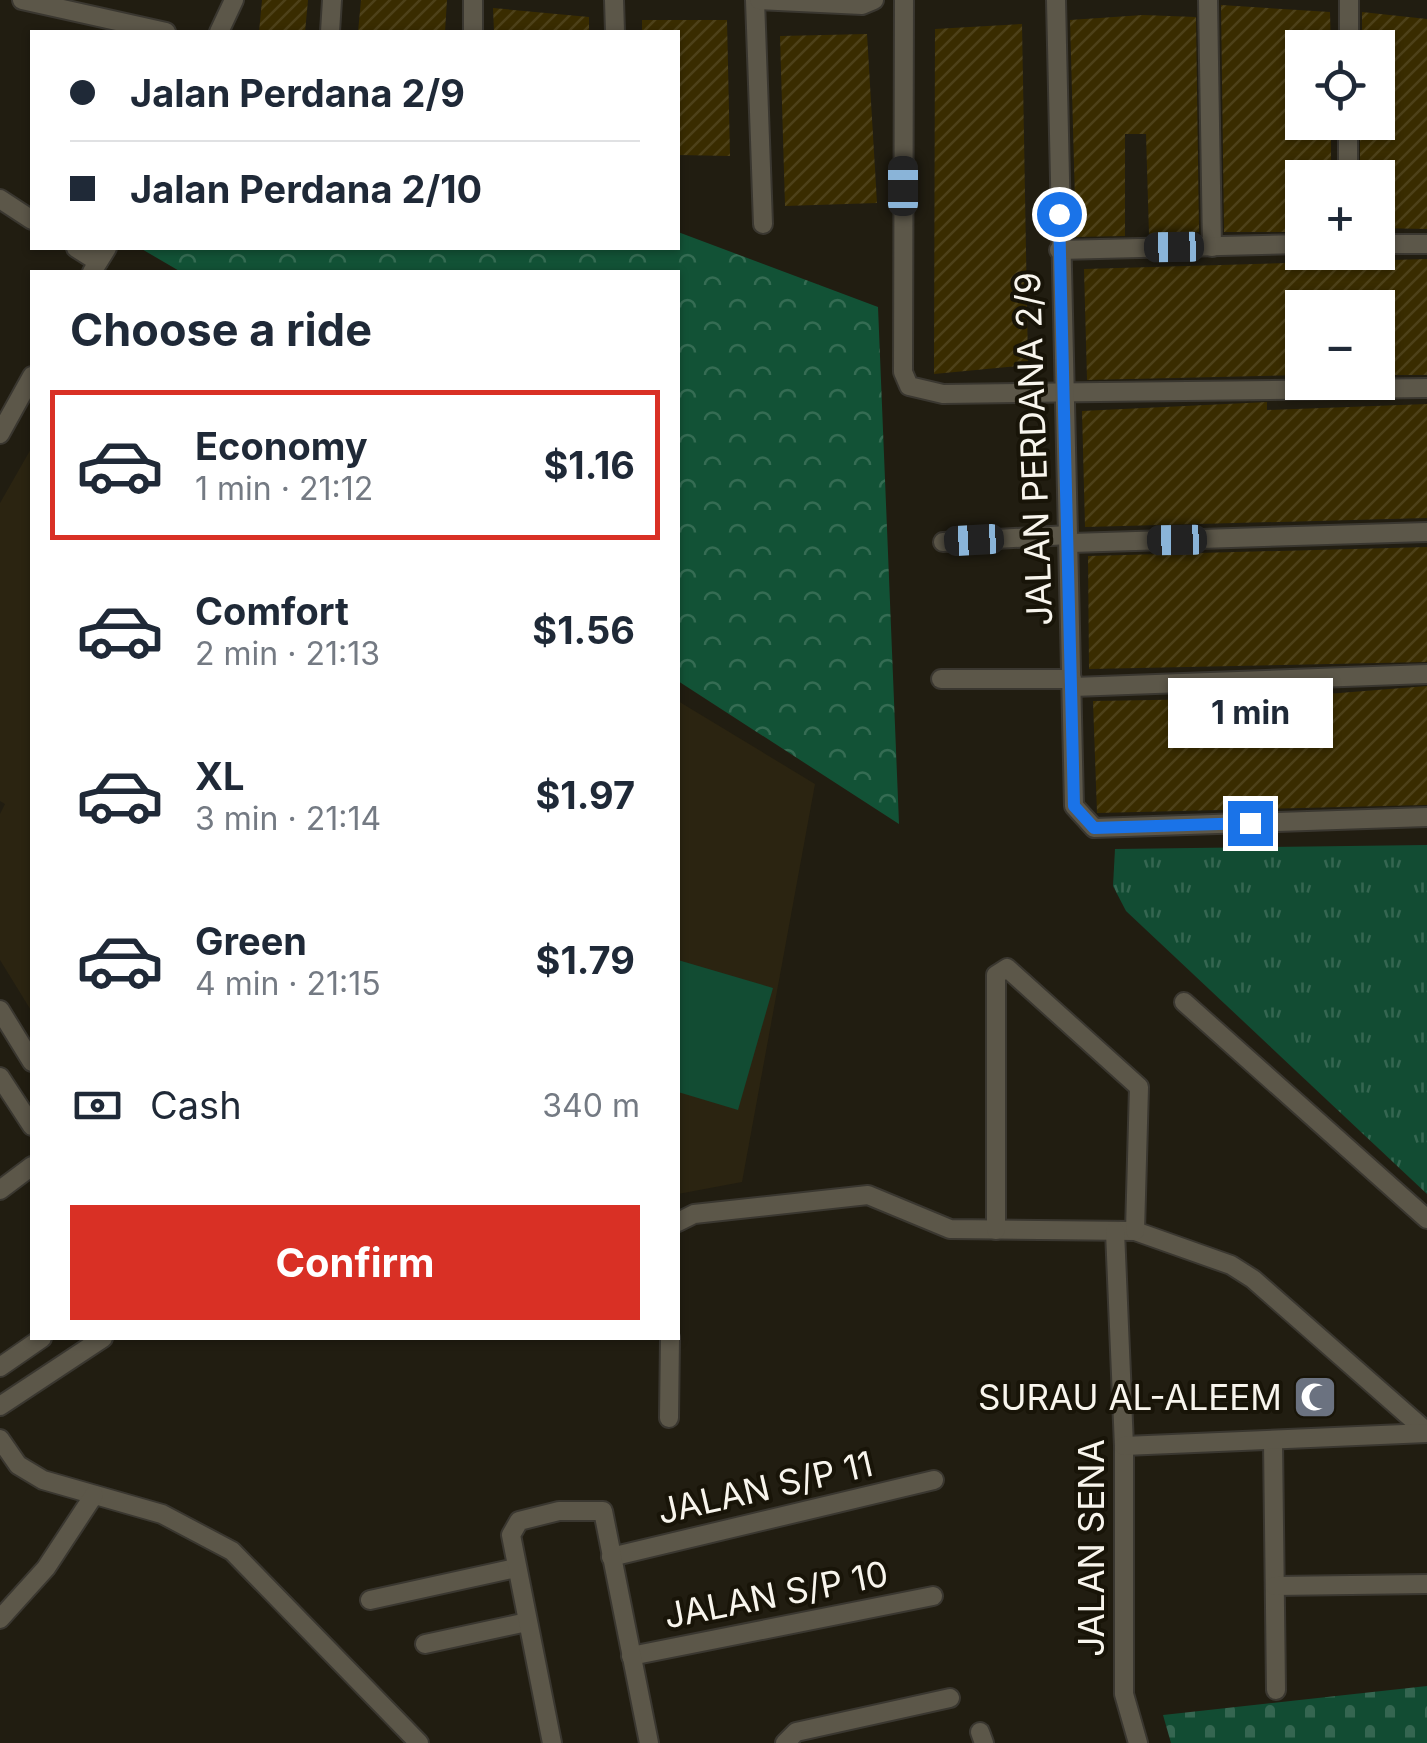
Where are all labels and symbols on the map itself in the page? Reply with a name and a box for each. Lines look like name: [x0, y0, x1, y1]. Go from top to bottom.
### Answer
car: [888, 156, 918, 216]
route start: [1037, 192, 1082, 237]
car: [1144, 231, 1204, 263]
street label: JALAN PERDANA 2/9: [1006, 271, 1060, 627]
car: [943, 523, 1005, 557]
car: [1147, 524, 1207, 556]
callout: 1 min: [1168, 678, 1332, 748]
route end: [1228, 801, 1273, 846]
mosque icon: SURAU AL-ALEEM: [1292, 1374, 1338, 1420]
place label: SURAU AL-ALEEM: [978, 1376, 1282, 1418]
street label: JALAN SENA: [1070, 1439, 1112, 1657]
street label: JALAN S/P 11: [653, 1442, 877, 1532]
street label: JALAN S/P 10: [660, 1552, 892, 1636]

